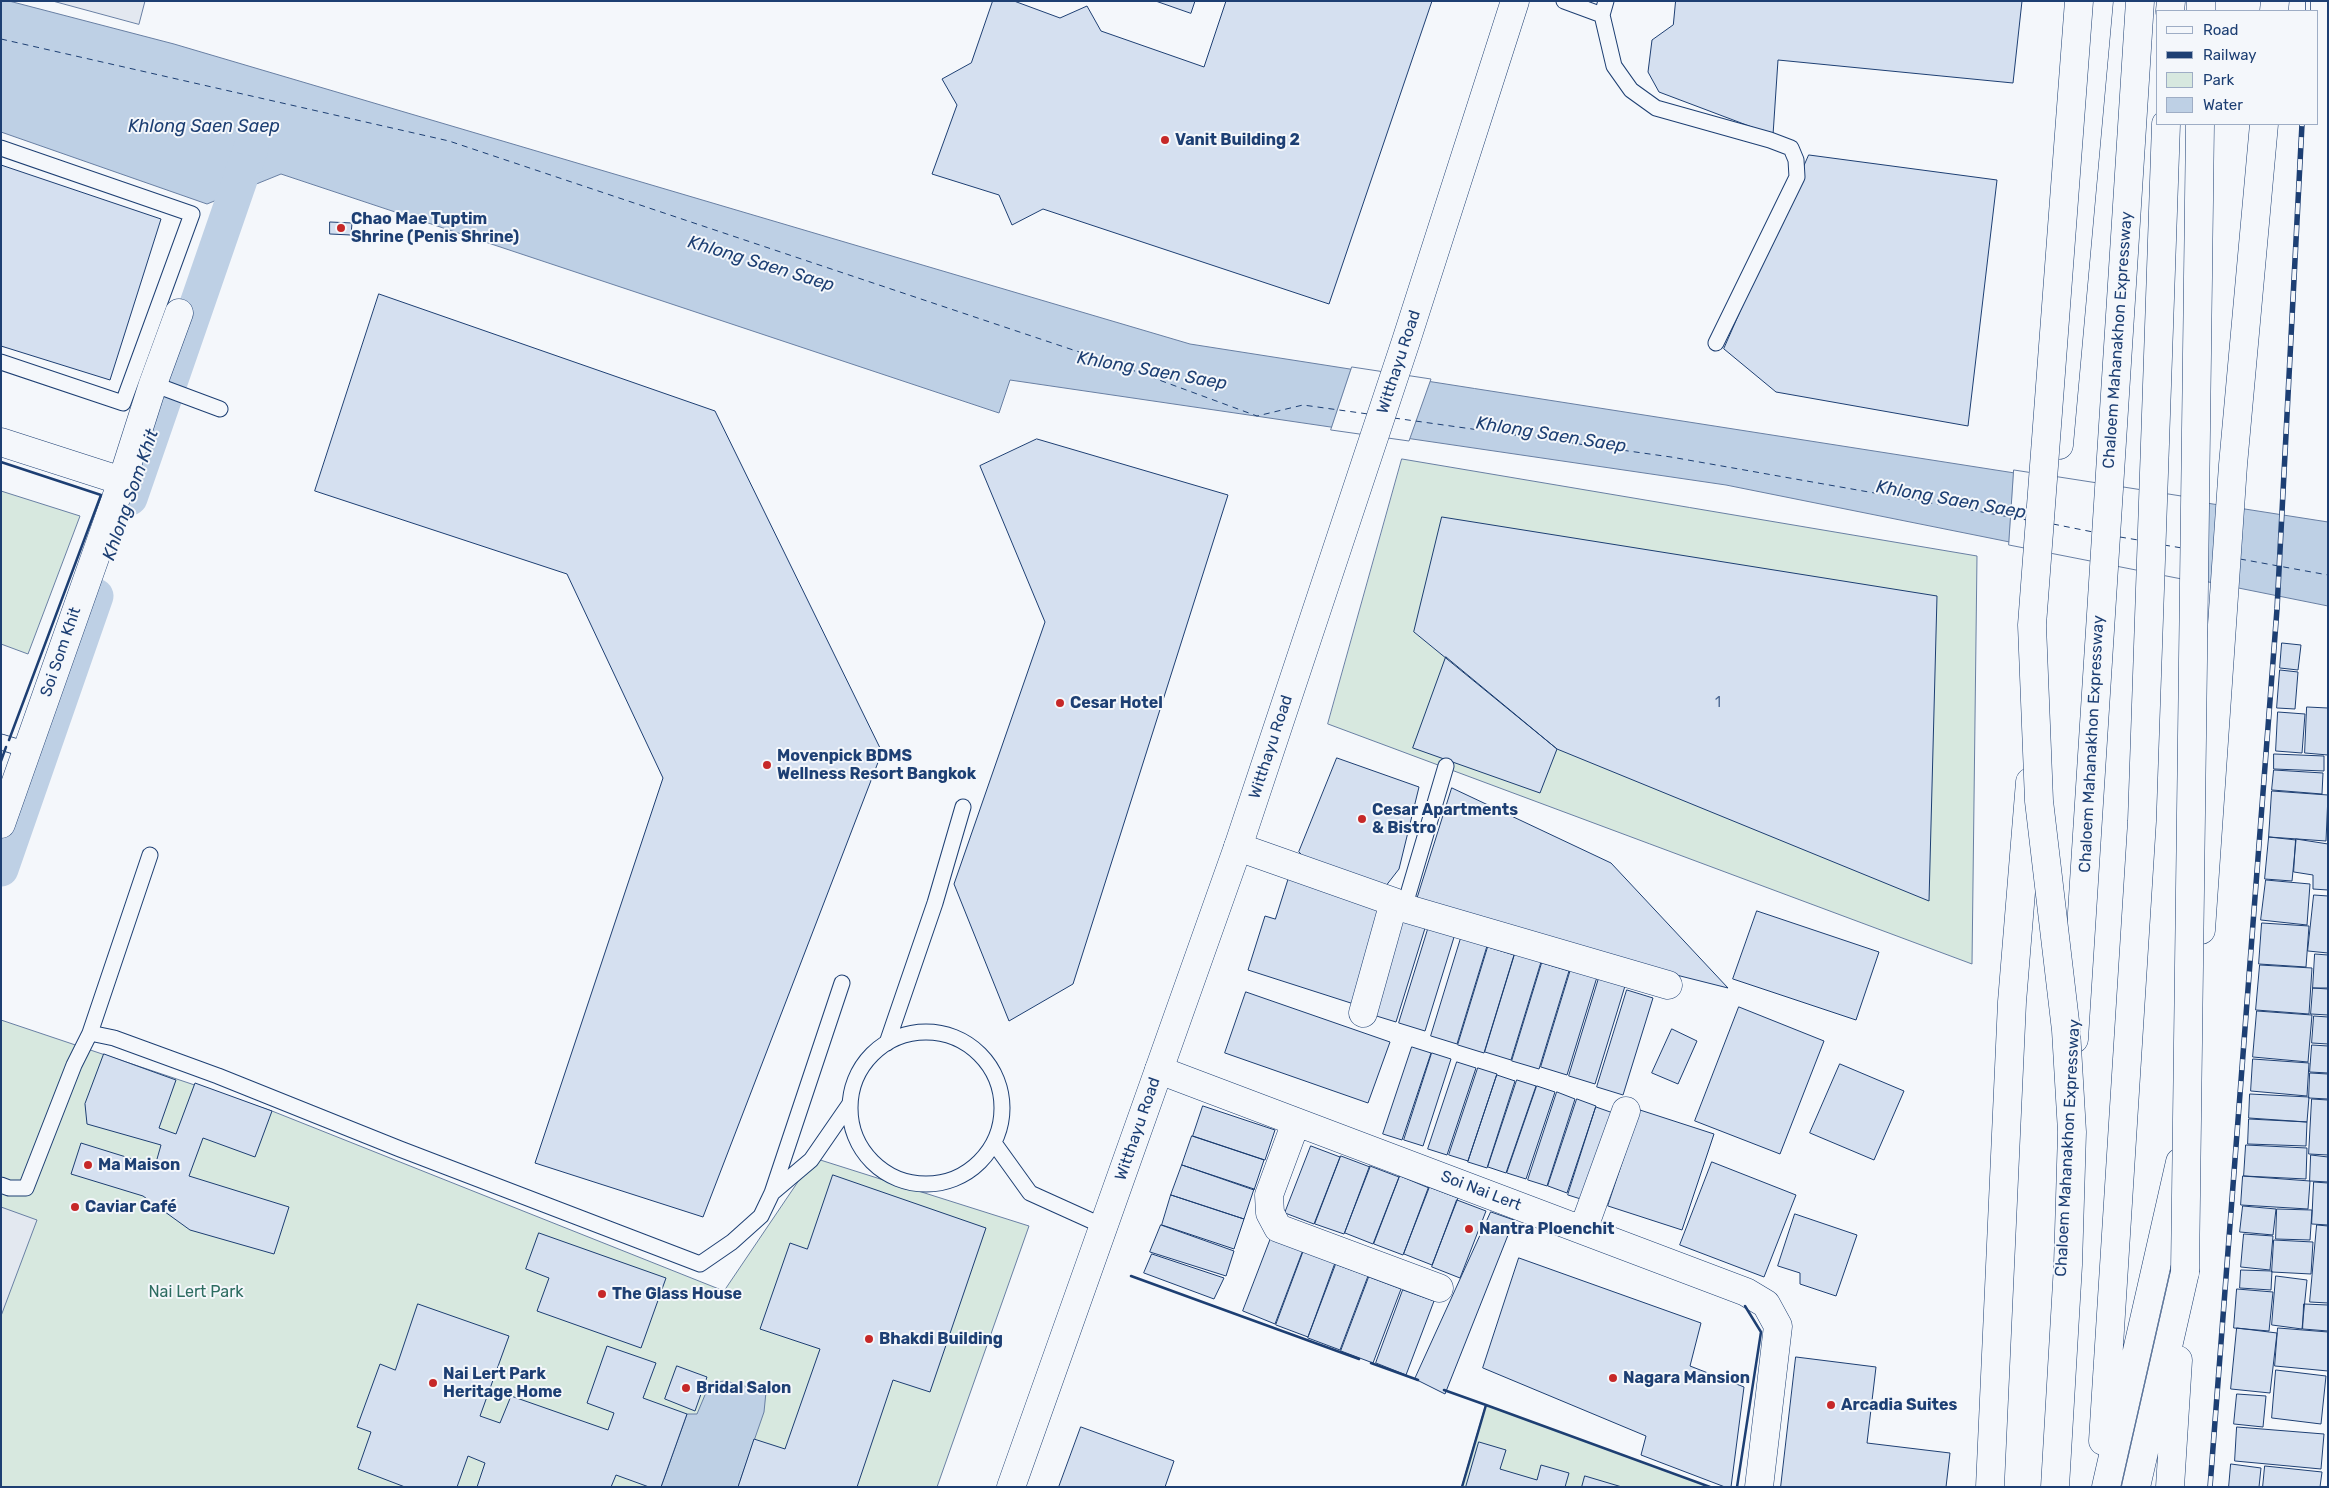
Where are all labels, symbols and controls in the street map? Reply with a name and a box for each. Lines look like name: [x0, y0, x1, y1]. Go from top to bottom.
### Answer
legend: [2156, 10, 2319, 125]
text: Road: [2203, 21, 2239, 39]
text: Railway: [2203, 46, 2257, 64]
text: Park: [2203, 71, 2234, 89]
text: Water: [2203, 96, 2243, 114]
water label: Khlong Saen Saep: [128, 116, 280, 138]
place label: Vanit Building 2: [1175, 130, 1300, 150]
marker: Vanit Building 2: [1159, 134, 1171, 146]
place label: Chao Mae Tuptim Shrine (Penis Shrine): [351, 209, 519, 247]
street label: Chaloem Mahanakhon Expressway: [2099, 211, 2137, 469]
marker: Chao Mae Tuptim Shrine (Penis Shrine): [335, 222, 347, 234]
water label: Khlong Saen Saep: [685, 231, 837, 297]
street label: Witthayu Road: [1373, 308, 1425, 416]
water label: Khlong Saen Saep: [1075, 347, 1229, 395]
water label: Khlong Saen Saep: [1474, 412, 1628, 458]
water label: Khlong Som Khit: [98, 427, 164, 563]
water label: Khlong Saen Saep: [1874, 476, 2028, 524]
street label: Soi Som Khit: [37, 605, 85, 699]
street label: Chaloem Mahanakhon Expressway: [2076, 615, 2108, 873]
place label: Cesar Hotel: [1070, 693, 1163, 713]
street label: Witthayu Road: [1245, 693, 1297, 801]
house number: 1: [1715, 695, 1721, 711]
marker: Cesar Hotel: [1054, 697, 1066, 709]
place label: Movenpick BDMS Wellness Resort Bangkok: [777, 746, 976, 784]
marker: Movenpick BDMS Wellness Resort Bangkok: [761, 759, 773, 771]
place label: Cesar Apartments & Bistro: [1372, 800, 1518, 838]
marker: Cesar Apartments & Bistro: [1356, 813, 1368, 825]
street label: Chaloem Mahanakhon Expressway: [2052, 1019, 2084, 1277]
street label: Witthayu Road: [1111, 1075, 1165, 1183]
place label: Ma Maison: [98, 1155, 180, 1175]
marker: Ma Maison: [82, 1159, 94, 1171]
street label: Soi Nai Lert: [1438, 1167, 1524, 1215]
place label: Caviar Café: [85, 1197, 177, 1217]
marker: Caviar Café: [69, 1201, 81, 1213]
place label: Nantra Ploenchit: [1479, 1219, 1614, 1239]
marker: Nantra Ploenchit: [1463, 1223, 1475, 1235]
park label: Nai Lert Park: [148, 1282, 244, 1302]
place label: The Glass House: [612, 1284, 742, 1304]
marker: The Glass House: [596, 1288, 608, 1300]
place label: Bhakdi Building: [879, 1329, 1003, 1349]
marker: Bhakdi Building: [863, 1333, 875, 1345]
place label: Nai Lert Park Heritage Home: [443, 1364, 562, 1402]
place label: Nagara Mansion: [1623, 1368, 1750, 1388]
marker: Nagara Mansion: [1607, 1372, 1619, 1384]
marker: Nai Lert Park Heritage Home: [427, 1377, 439, 1389]
place label: Bridal Salon: [696, 1378, 791, 1398]
marker: Bridal Salon: [680, 1382, 692, 1394]
place label: Arcadia Suites: [1841, 1395, 1957, 1415]
marker: Arcadia Suites: [1825, 1399, 1837, 1411]

